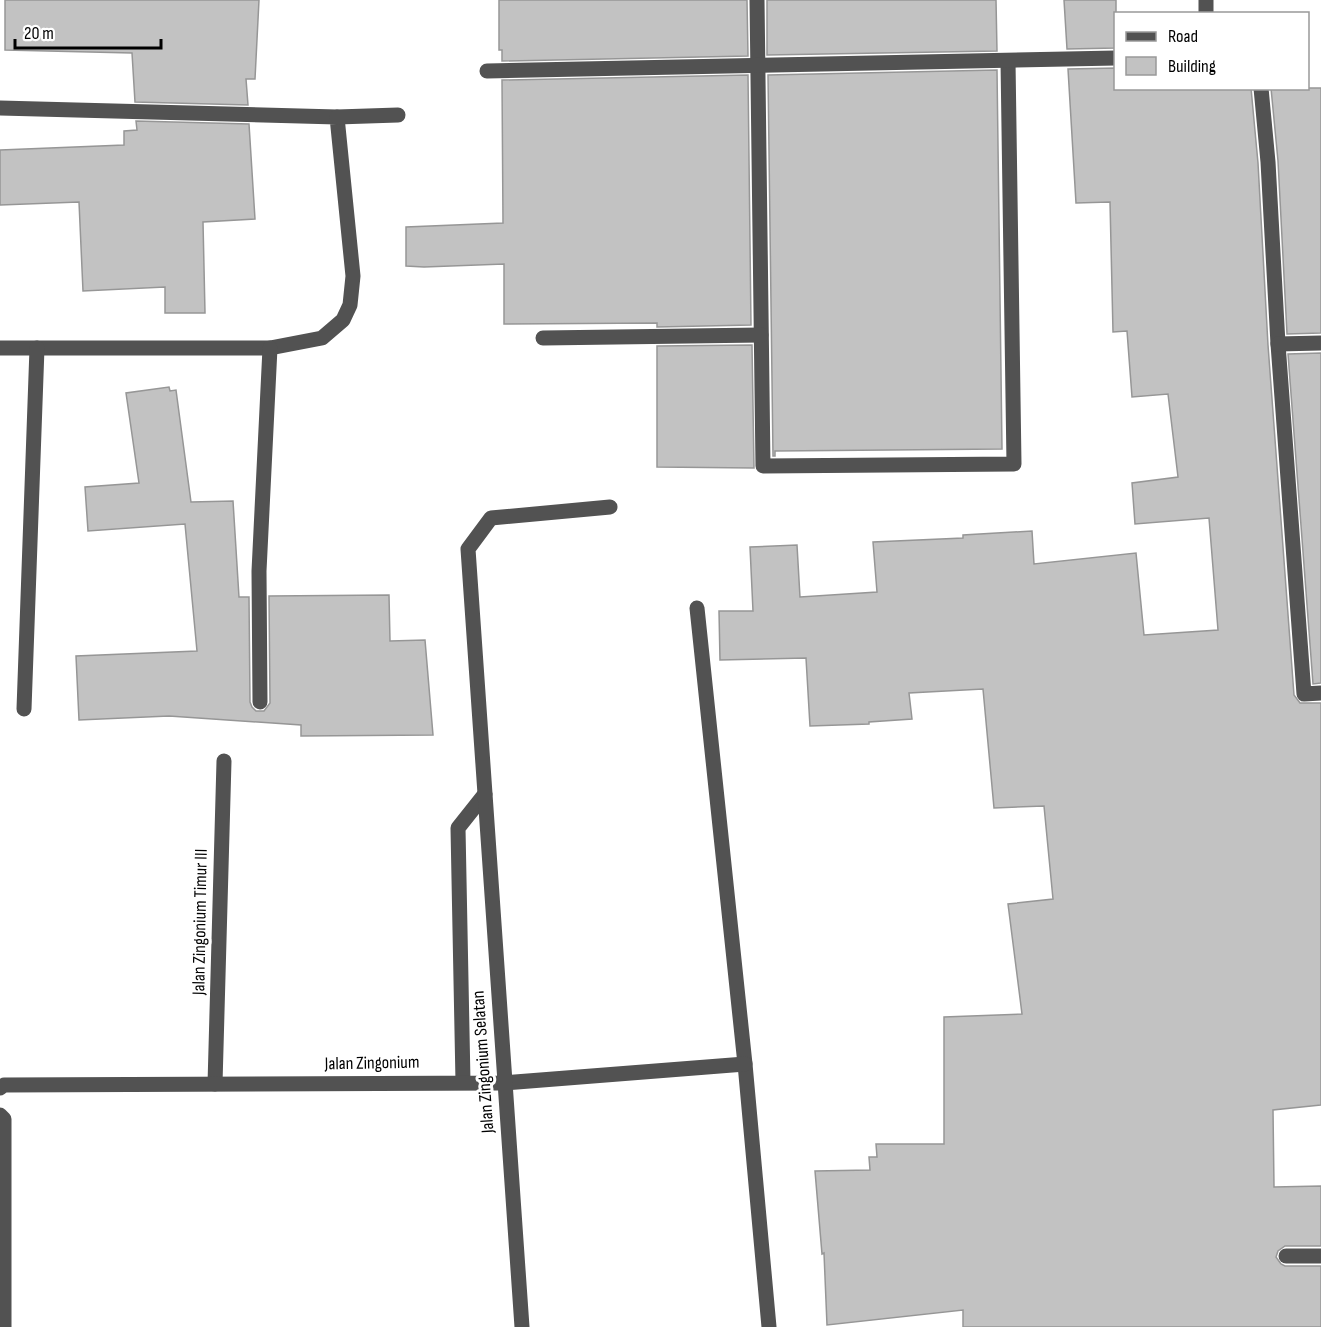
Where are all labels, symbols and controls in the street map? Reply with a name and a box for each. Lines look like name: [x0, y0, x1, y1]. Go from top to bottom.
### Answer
scale bar: [15, 12, 160, 50]
legend: [1114, 12, 1309, 90]
text: 20 m: [24, 23, 54, 44]
text: Road: [1168, 26, 1198, 47]
text: Building: [1168, 56, 1216, 77]
street label: Jalan Zingonium Timur III: [188, 849, 212, 996]
street label: Jalan Zingonium Selatan: [468, 990, 499, 1135]
street label: Jalan Zingonium: [323, 1052, 420, 1074]

